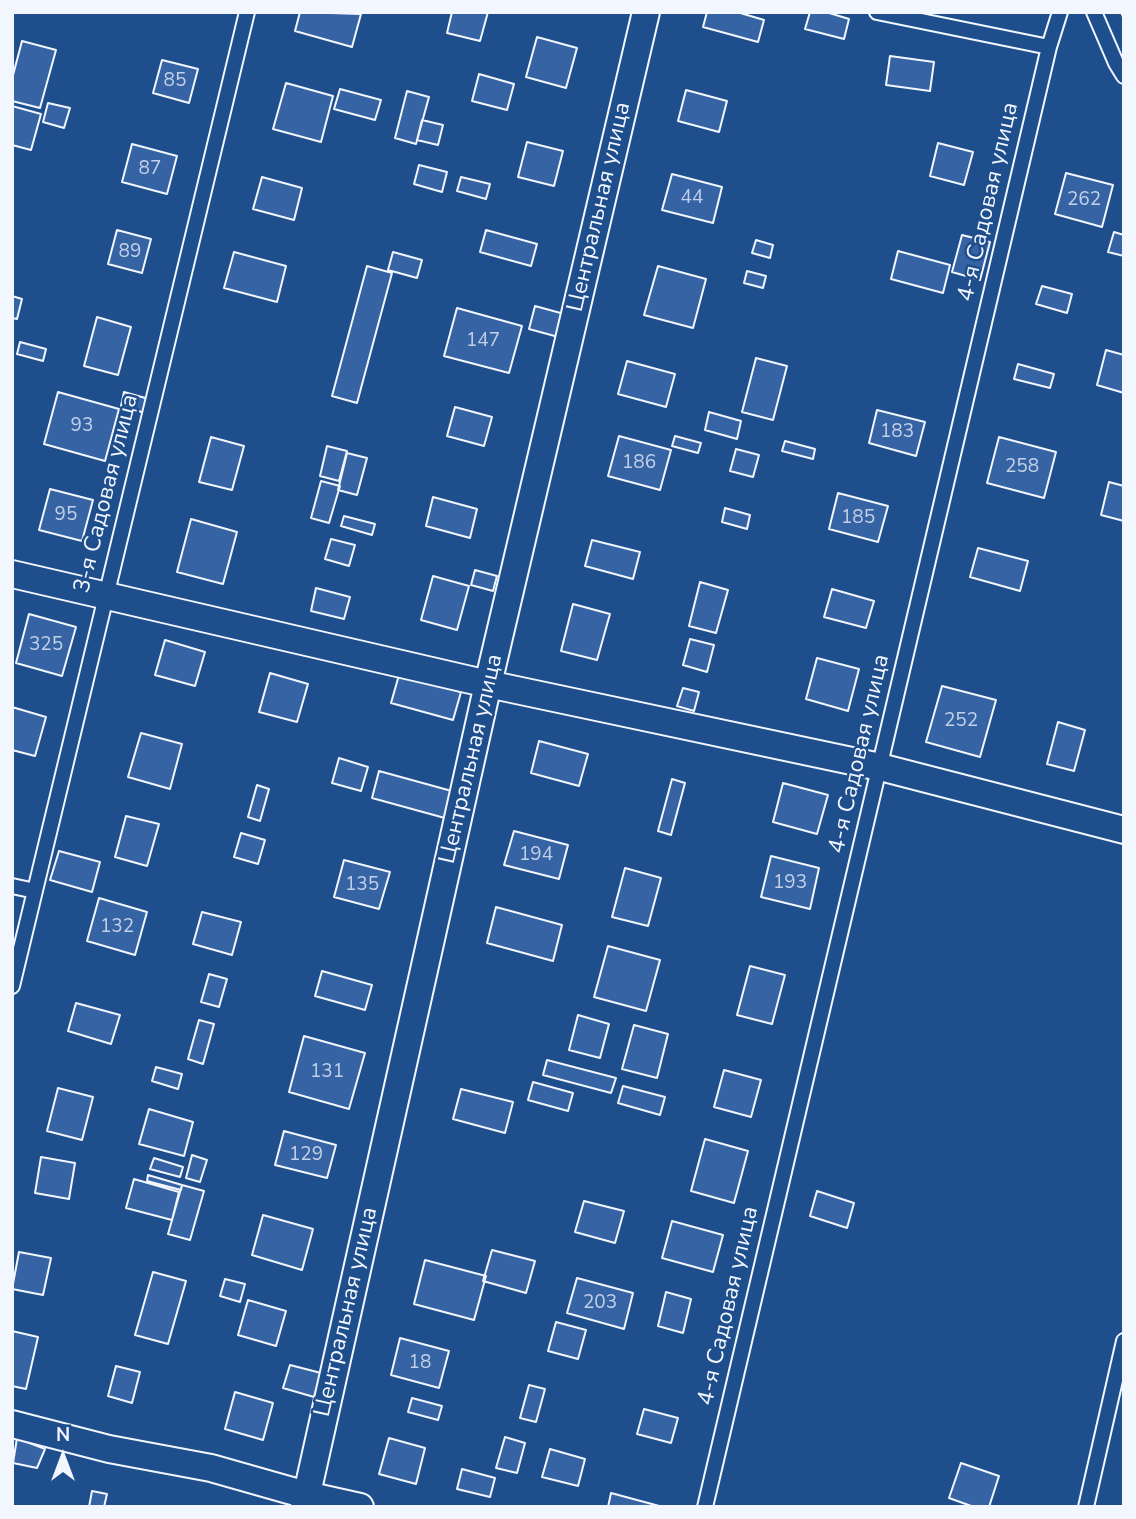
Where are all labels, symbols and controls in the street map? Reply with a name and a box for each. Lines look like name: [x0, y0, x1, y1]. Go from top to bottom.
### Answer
house number: 85: [164, 70, 186, 92]
street label: Центральная улица: [562, 99, 638, 315]
street label: 4-я Садовая улица: [953, 100, 1025, 304]
house number: 87: [139, 158, 161, 180]
house number: 44: [681, 187, 703, 209]
house number: 262: [1067, 189, 1101, 211]
house number: 89: [119, 241, 141, 263]
house number: 147: [466, 330, 500, 352]
street label: 3-я Садовая улица: [69, 392, 145, 596]
house number: 93: [71, 415, 93, 437]
house number: 183: [880, 421, 914, 443]
house number: 186: [622, 452, 656, 474]
house number: 258: [1005, 456, 1039, 478]
house number: 95: [55, 504, 77, 526]
house number: 185: [841, 507, 875, 529]
house number: 325: [29, 634, 63, 656]
street label: Центральная улица: [434, 651, 510, 867]
street label: 4-я Садовая улица: [824, 652, 896, 856]
house number: 252: [944, 710, 978, 732]
house number: 194: [519, 844, 553, 866]
house number: 193: [773, 872, 807, 894]
house number: 135: [345, 874, 379, 896]
house number: 132: [100, 916, 134, 938]
house number: 131: [310, 1061, 344, 1083]
house number: 129: [289, 1144, 323, 1166]
street label: Центральная улица: [309, 1204, 385, 1420]
street label: 4-я Садовая улица: [693, 1204, 765, 1408]
house number: 203: [583, 1292, 617, 1314]
house number: 18: [409, 1352, 431, 1374]
north arrow: [28, 1421, 98, 1491]
text: N: [56, 1422, 70, 1448]

